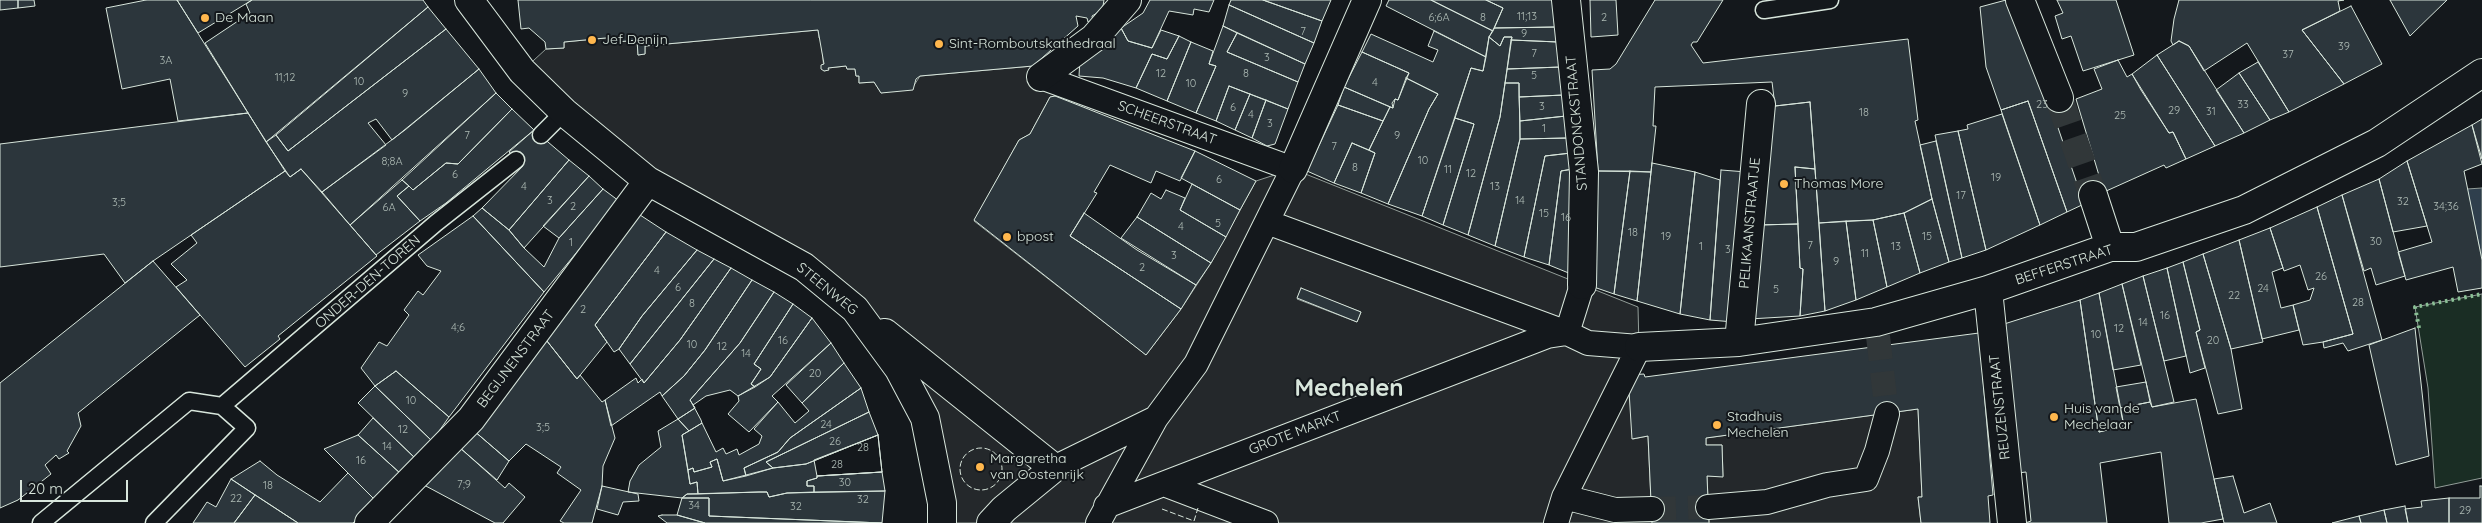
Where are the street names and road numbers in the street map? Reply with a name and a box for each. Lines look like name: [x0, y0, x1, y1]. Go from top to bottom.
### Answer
street label: STANDONCKSTRAAT: [1563, 55, 1591, 191]
street label: SCHEERSTRAAT: [1115, 97, 1219, 149]
street label: PELIKAANSTRAATJE: [1736, 157, 1764, 289]
street label: ONDER-DEN-TOREN: [312, 232, 424, 332]
street label: BEFFERSTRAAT: [2013, 241, 2115, 289]
street label: STEENWEG: [793, 259, 861, 319]
street label: BEGIJNENSTRAAT: [474, 307, 558, 411]
street label: REUZENSTRAAT: [1986, 353, 2014, 461]
street label: GROTE MARKT: [1246, 408, 1344, 458]

